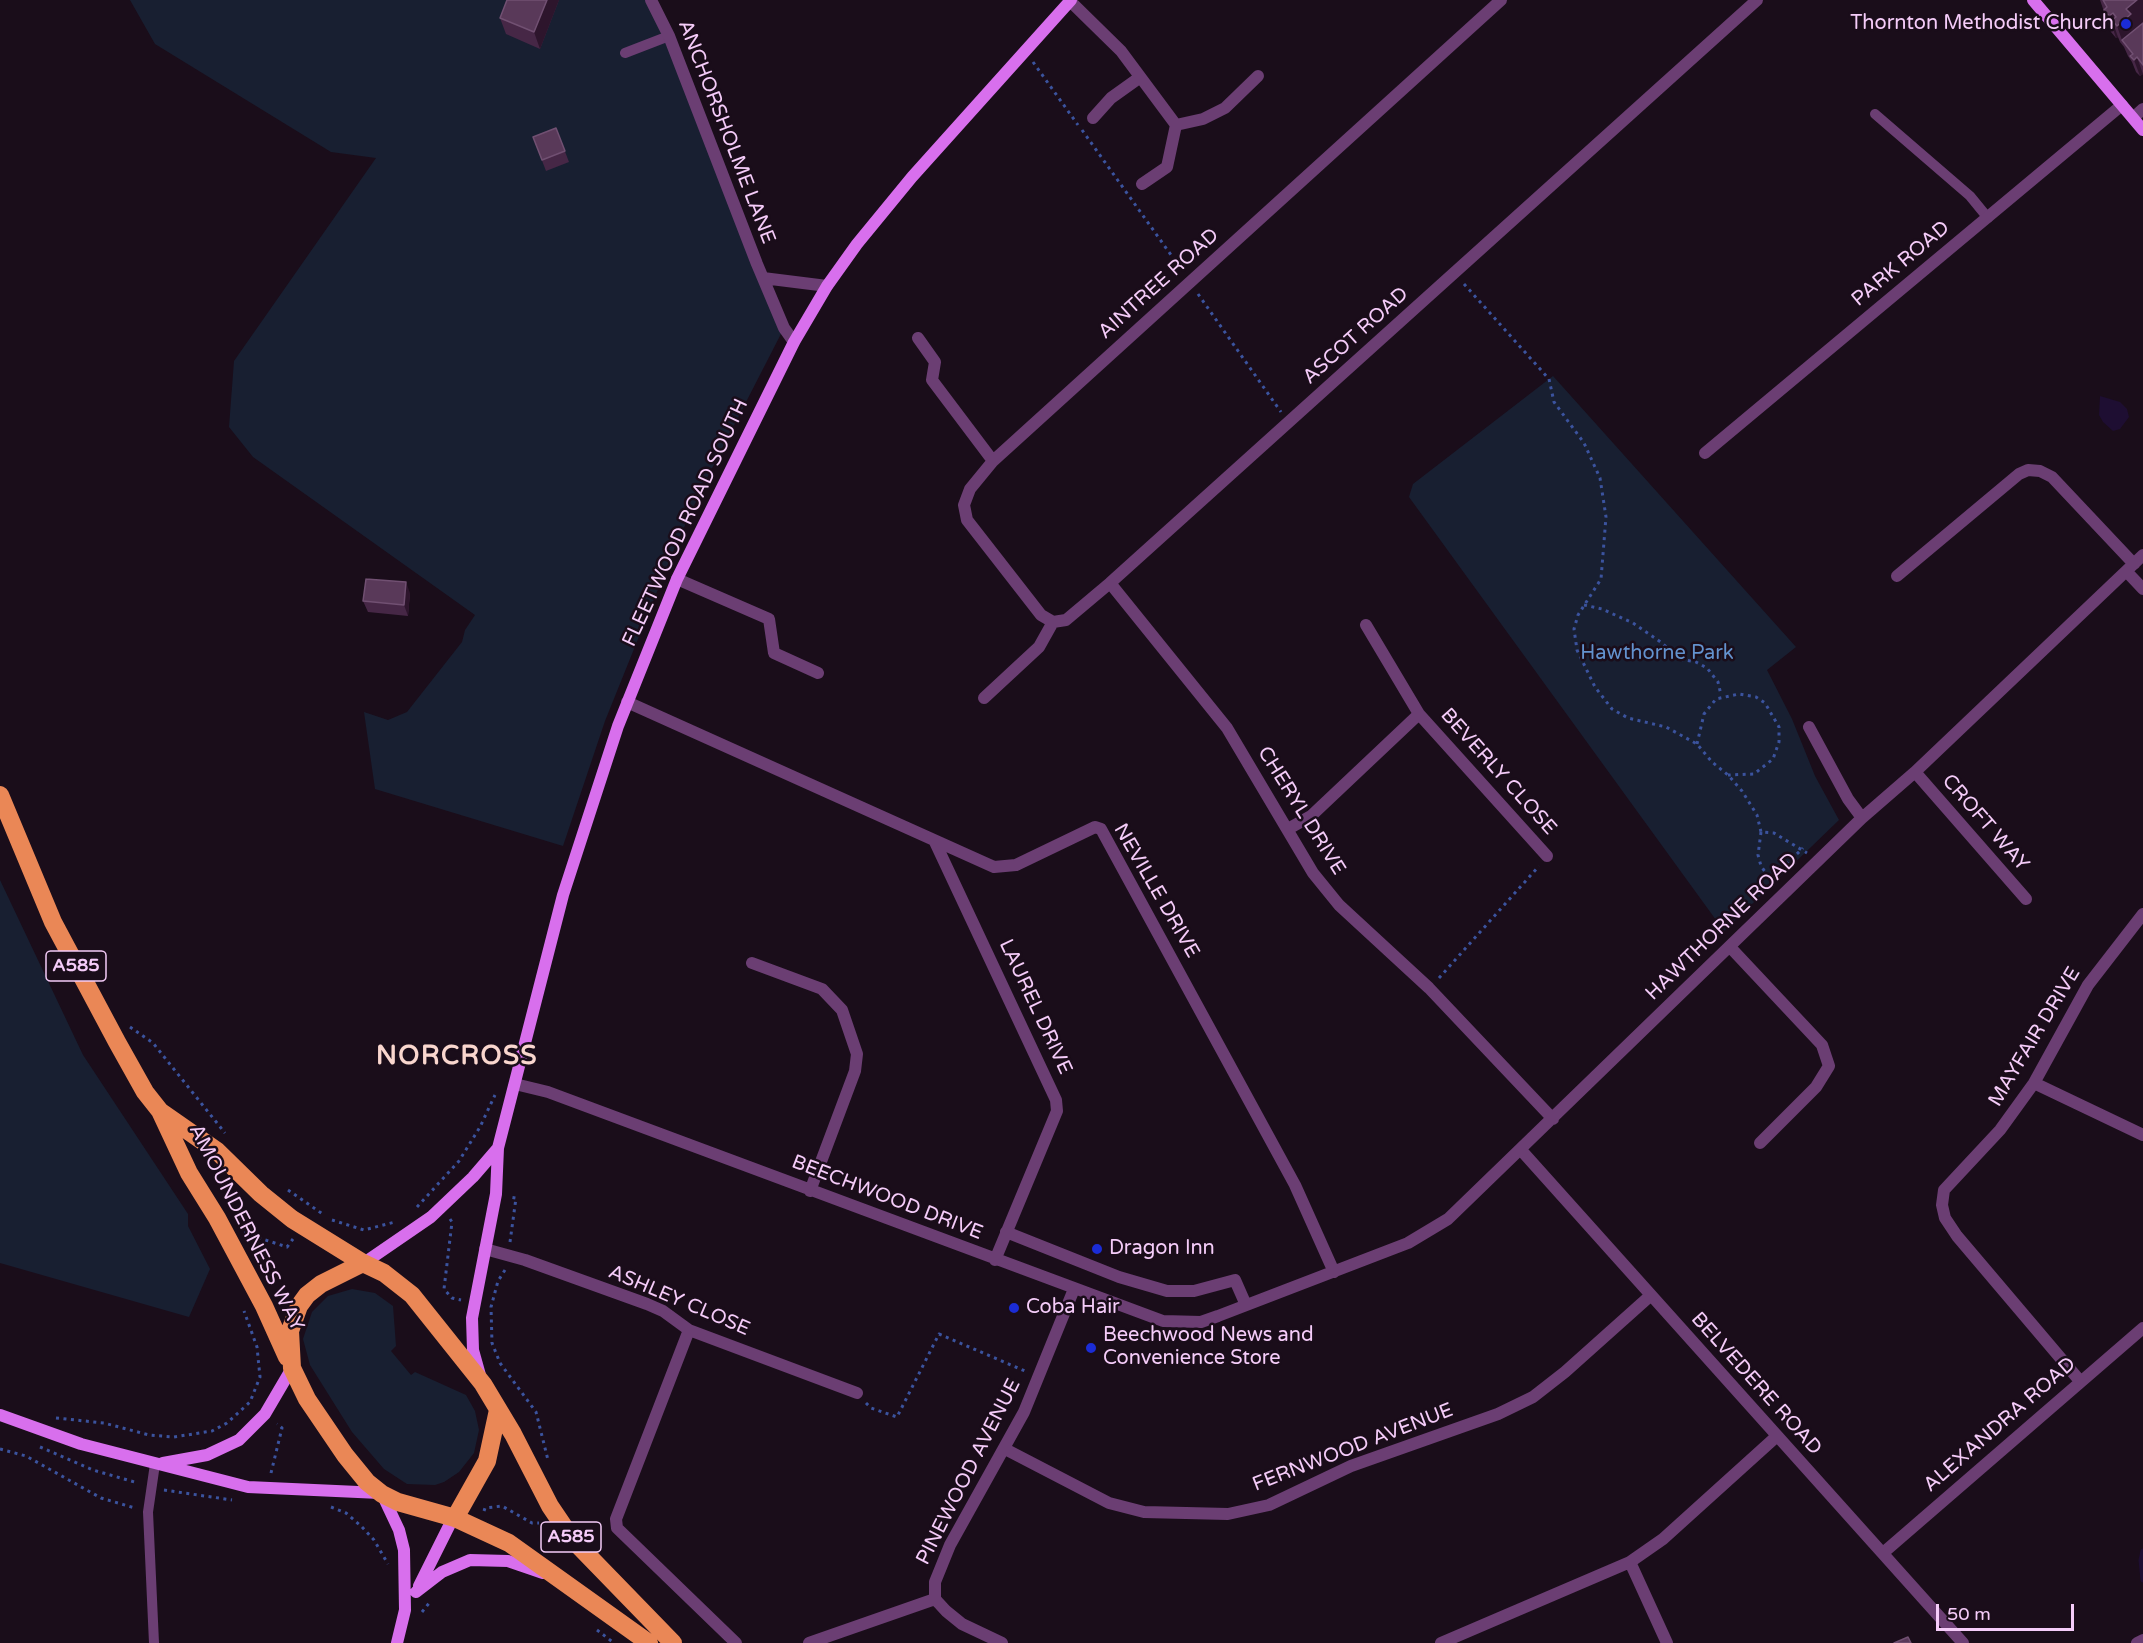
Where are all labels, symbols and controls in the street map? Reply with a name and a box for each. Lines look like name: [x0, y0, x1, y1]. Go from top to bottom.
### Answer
place label: Thornton Methodist Church: [1850, 12, 2114, 36]
street label: ANCHORSHOLME LANE: [672, 17, 780, 247]
marker: Thornton Methodist Church: [2119, 17, 2133, 31]
street label: PARK ROAD: [1847, 216, 1955, 312]
street label: AINTREE ROAD: [1094, 224, 1224, 344]
street label: ASCOT ROAD: [1298, 282, 1414, 390]
street label: FLEETWOOD ROAD SOUTH: [618, 395, 754, 651]
park label: Hawthorne Park: [1580, 642, 1734, 666]
street label: BEVERLY CLOSE: [1435, 704, 1561, 840]
street label: CHERYL DRIVE: [1252, 742, 1350, 880]
street label: CROFT WAY: [1936, 770, 2034, 876]
street label: NEVILLE DRIVE: [1108, 820, 1204, 962]
street label: HAWTHORNE ROAD: [1641, 848, 1803, 1006]
street label: LAUREL DRIVE: [993, 936, 1077, 1078]
road number: A585: [46, 951, 106, 981]
street label: MAYFAIR DRIVE: [1984, 963, 2086, 1111]
district label: NORCROSS: [376, 1041, 538, 1073]
street label: AMOUNDERNESS WAY: [183, 1120, 309, 1336]
street label: BEECHWOOD DRIVE: [788, 1150, 986, 1246]
place label: Dragon Inn: [1109, 1237, 1215, 1261]
marker: Dragon Inn: [1090, 1242, 1104, 1256]
street label: ASHLEY CLOSE: [605, 1260, 753, 1342]
place label: Coba Hair: [1026, 1296, 1120, 1320]
marker: Coba Hair: [1007, 1301, 1021, 1315]
street label: BELVEDERE ROAD: [1686, 1308, 1826, 1460]
place label: Beechwood News and Convenience Store: [1103, 1324, 1314, 1371]
marker: Beechwood News and Convenience Store: [1084, 1341, 1098, 1355]
street label: ALEXANDRA ROAD: [1919, 1352, 2081, 1498]
street label: PINEWOOD AVENUE: [912, 1375, 1026, 1569]
street label: FERNWOOD AVENUE: [1249, 1399, 1457, 1497]
road number: A585: [541, 1522, 601, 1552]
scale bar: [1939, 1592, 2077, 1630]
text: 50 m: [1947, 1603, 1991, 1625]

